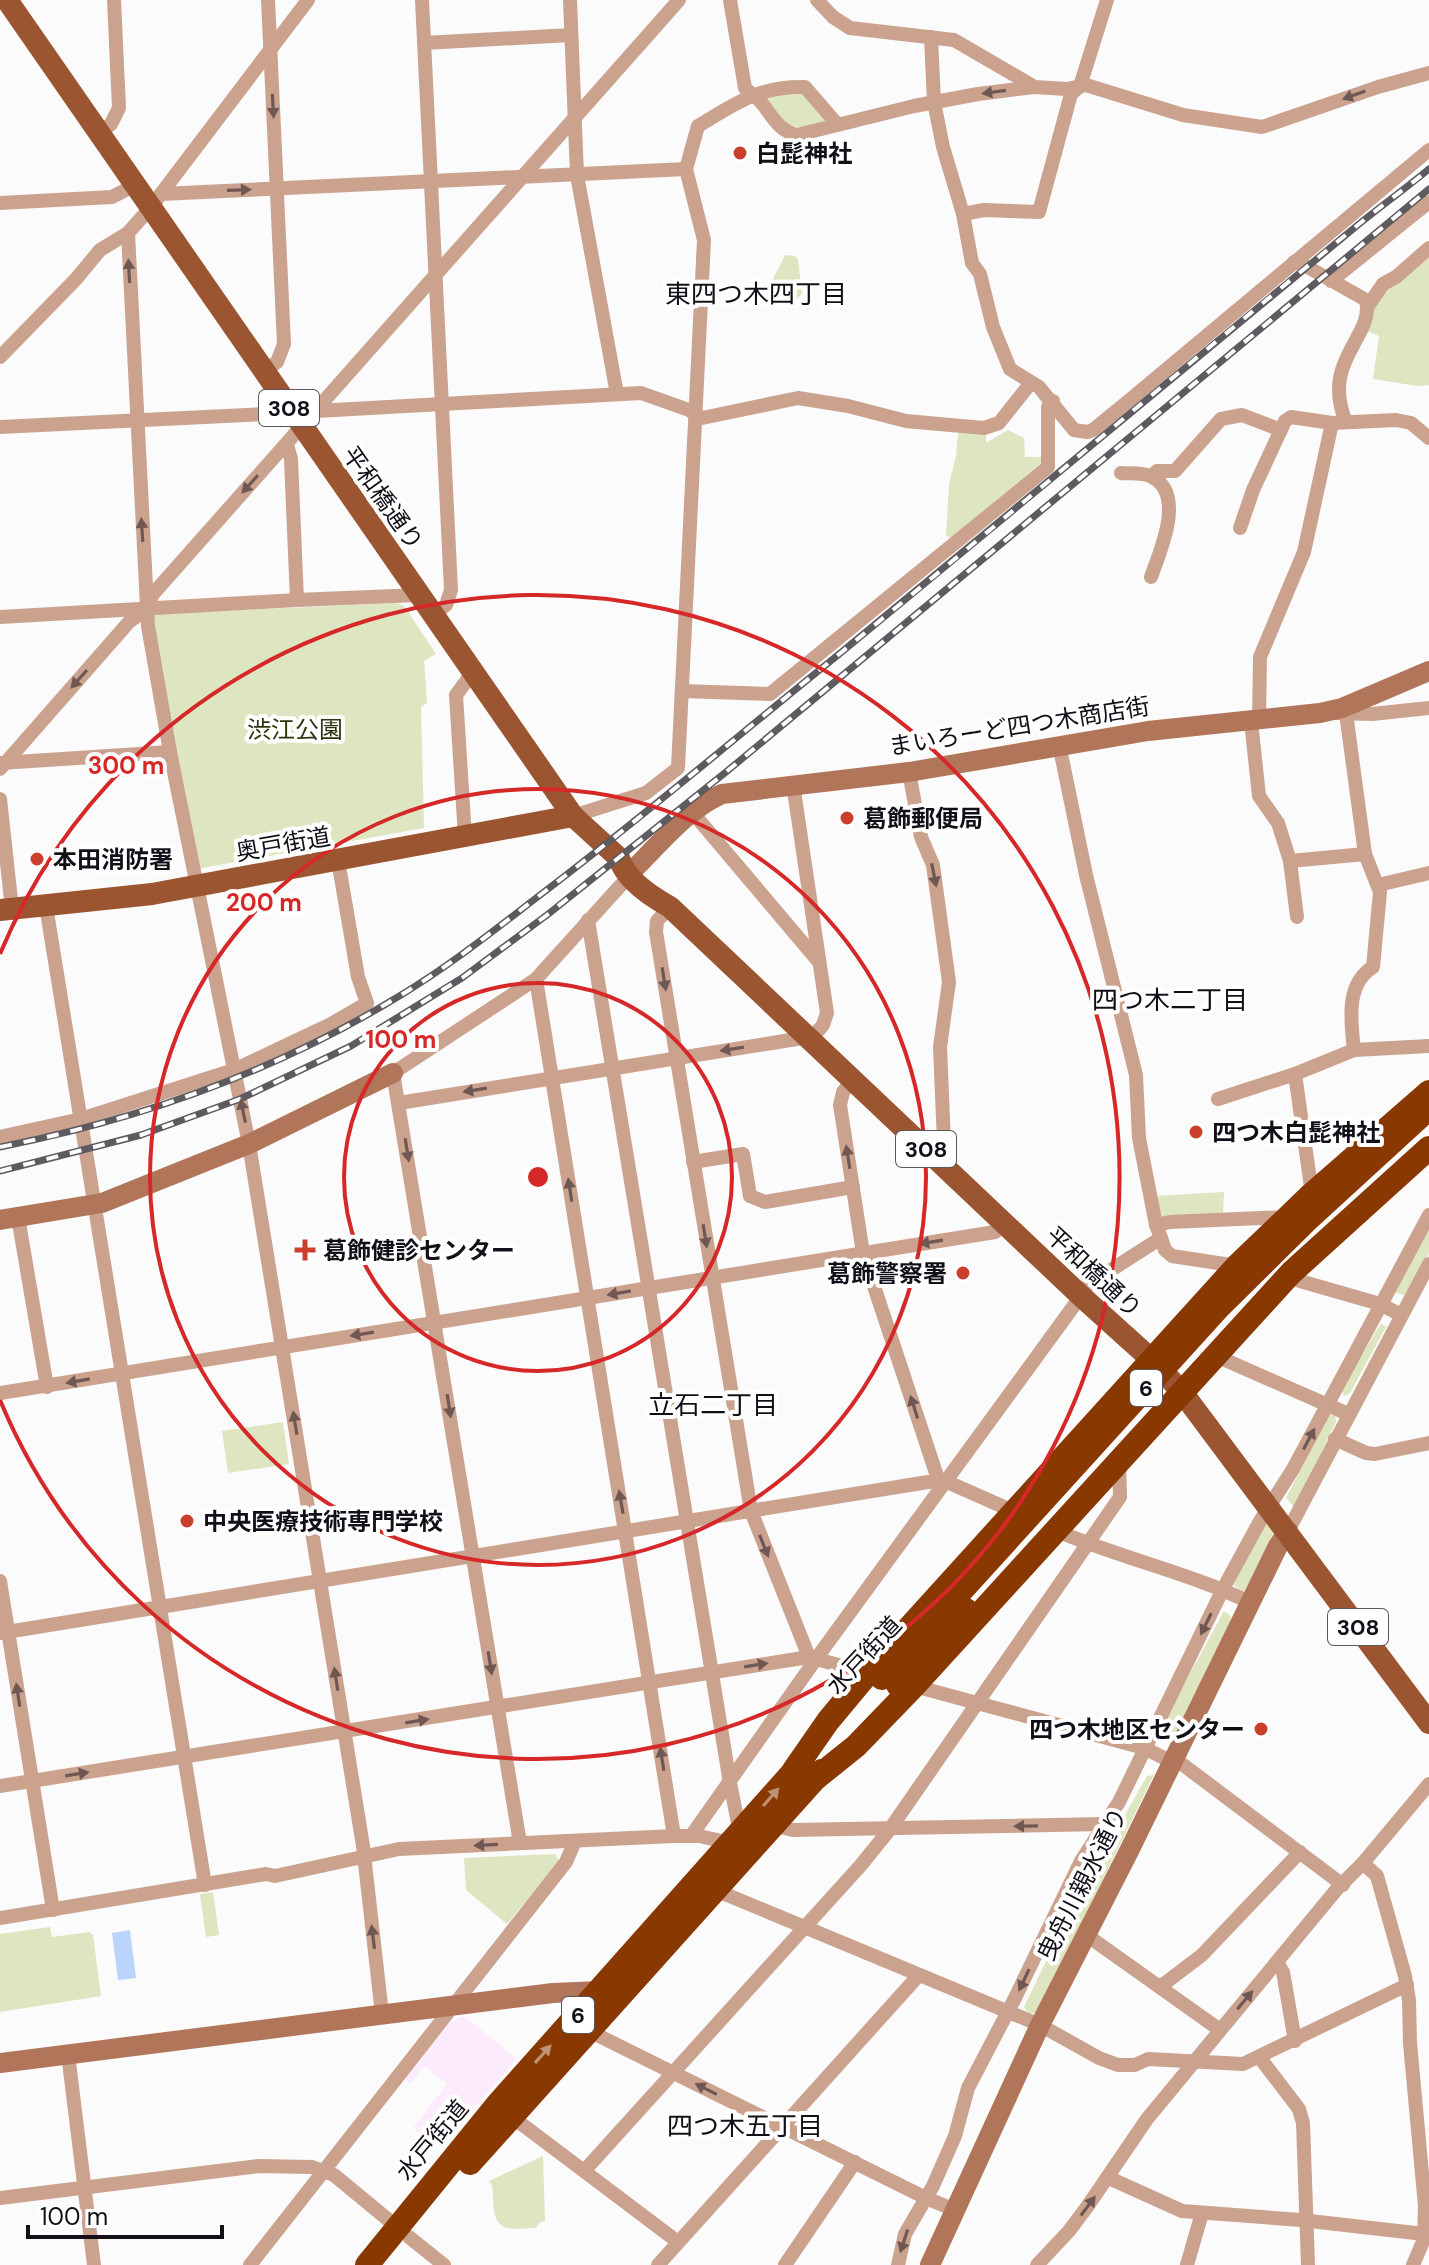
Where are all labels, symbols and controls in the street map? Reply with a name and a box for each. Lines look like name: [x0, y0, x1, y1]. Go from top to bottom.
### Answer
one-way arrow: [981, 86, 1006, 99]
one-way arrow: [1342, 89, 1366, 102]
one-way arrow: [266, 94, 279, 119]
place label: 白髭神社: [756, 138, 852, 169]
marker: 白髭神社: [731, 144, 749, 162]
one-way arrow: [227, 184, 252, 197]
one-way arrow: [123, 258, 136, 283]
district label: 東四つ木四丁目: [665, 277, 847, 311]
road number: 308: [259, 390, 319, 426]
street label: 平和橋通り: [336, 440, 430, 556]
one-way arrow: [241, 475, 259, 494]
one-way arrow: [135, 517, 148, 542]
one-way arrow: [70, 669, 88, 688]
street label: まいろーど四つ木商店街: [886, 690, 1152, 762]
park label: 渋江公園: [247, 714, 343, 745]
text: 300 m: [88, 750, 164, 781]
place label: 葛飾郵便局: [863, 803, 983, 834]
marker: 葛飾郵便局: [838, 809, 856, 827]
street label: 奥戸街道: [233, 820, 333, 868]
place label: 本田消防署: [53, 844, 173, 875]
marker: 本田消防署: [28, 850, 46, 868]
one-way arrow: [928, 862, 941, 887]
text: 200 m: [226, 887, 302, 918]
one-way arrow: [658, 967, 670, 992]
district label: 四つ木二丁目: [1092, 983, 1248, 1017]
text: 100 m: [366, 1024, 436, 1055]
one-way arrow: [719, 1043, 744, 1056]
one-way arrow: [462, 1084, 487, 1097]
one-way arrow: [236, 1098, 248, 1123]
place label: 四つ木白髭神社: [1212, 1117, 1380, 1148]
marker: 四つ木白髭神社: [1187, 1123, 1205, 1141]
road number: 308: [896, 1131, 956, 1167]
one-way arrow: [401, 1137, 413, 1162]
one-way arrow: [841, 1144, 854, 1169]
centre of rings: [524, 1163, 552, 1191]
one-way arrow: [563, 1178, 576, 1203]
street label: 平和橋通り: [1040, 1220, 1148, 1324]
one-way arrow: [699, 1224, 711, 1249]
place label: 葛飾健診センター: [323, 1235, 515, 1266]
one-way arrow: [918, 1237, 943, 1249]
marker: 葛飾健診センター: [294, 1239, 316, 1261]
place label: 葛飾警察署: [827, 1258, 947, 1289]
marker: 葛飾警察署: [954, 1264, 972, 1282]
one-way arrow: [606, 1287, 631, 1300]
one-way arrow: [349, 1329, 374, 1341]
road number: 6: [1130, 1370, 1162, 1406]
one-way arrow: [65, 1376, 90, 1388]
district label: 立石二丁目: [648, 1388, 778, 1422]
one-way arrow: [443, 1394, 455, 1419]
one-way arrow: [908, 1395, 920, 1419]
one-way arrow: [288, 1410, 300, 1435]
one-way arrow: [1302, 1428, 1315, 1451]
one-way arrow: [614, 1489, 627, 1514]
place label: 中央医療技術専門学校: [203, 1506, 443, 1537]
marker: 中央医療技術専門学校: [178, 1512, 196, 1530]
one-way arrow: [758, 1534, 771, 1558]
street label: 水戸街道: [820, 1609, 908, 1701]
road number: 308: [1328, 1609, 1388, 1645]
one-way arrow: [1199, 1613, 1212, 1636]
one-way arrow: [484, 1651, 496, 1676]
one-way arrow: [744, 1658, 769, 1671]
one-way arrow: [330, 1667, 342, 1692]
one-way arrow: [11, 1682, 24, 1707]
one-way arrow: [405, 1714, 430, 1727]
place label: 四つ木地区センター: [1029, 1714, 1245, 1745]
marker: 四つ木地区センター: [1252, 1720, 1270, 1738]
one-way arrow: [655, 1746, 667, 1771]
one-way arrow: [65, 1767, 90, 1780]
one-way arrow: [762, 1788, 779, 1808]
street label: 曳舟川親水通り: [1030, 1802, 1134, 1966]
one-way arrow: [1013, 1819, 1038, 1832]
one-way arrow: [473, 1838, 498, 1851]
one-way arrow: [366, 1924, 379, 1949]
one-way arrow: [1017, 1969, 1031, 1992]
one-way arrow: [1236, 1990, 1253, 2010]
road number: 6: [562, 1997, 594, 2033]
one-way arrow: [533, 2045, 551, 2064]
one-way arrow: [694, 2082, 717, 2095]
street label: 水戸街道: [389, 2093, 475, 2187]
district label: 四つ木五丁目: [667, 2109, 823, 2143]
scale bar: [28, 2189, 222, 2239]
one-way arrow: [1079, 2196, 1095, 2216]
text: 100 m: [40, 2201, 108, 2232]
one-way arrow: [897, 2229, 910, 2253]

